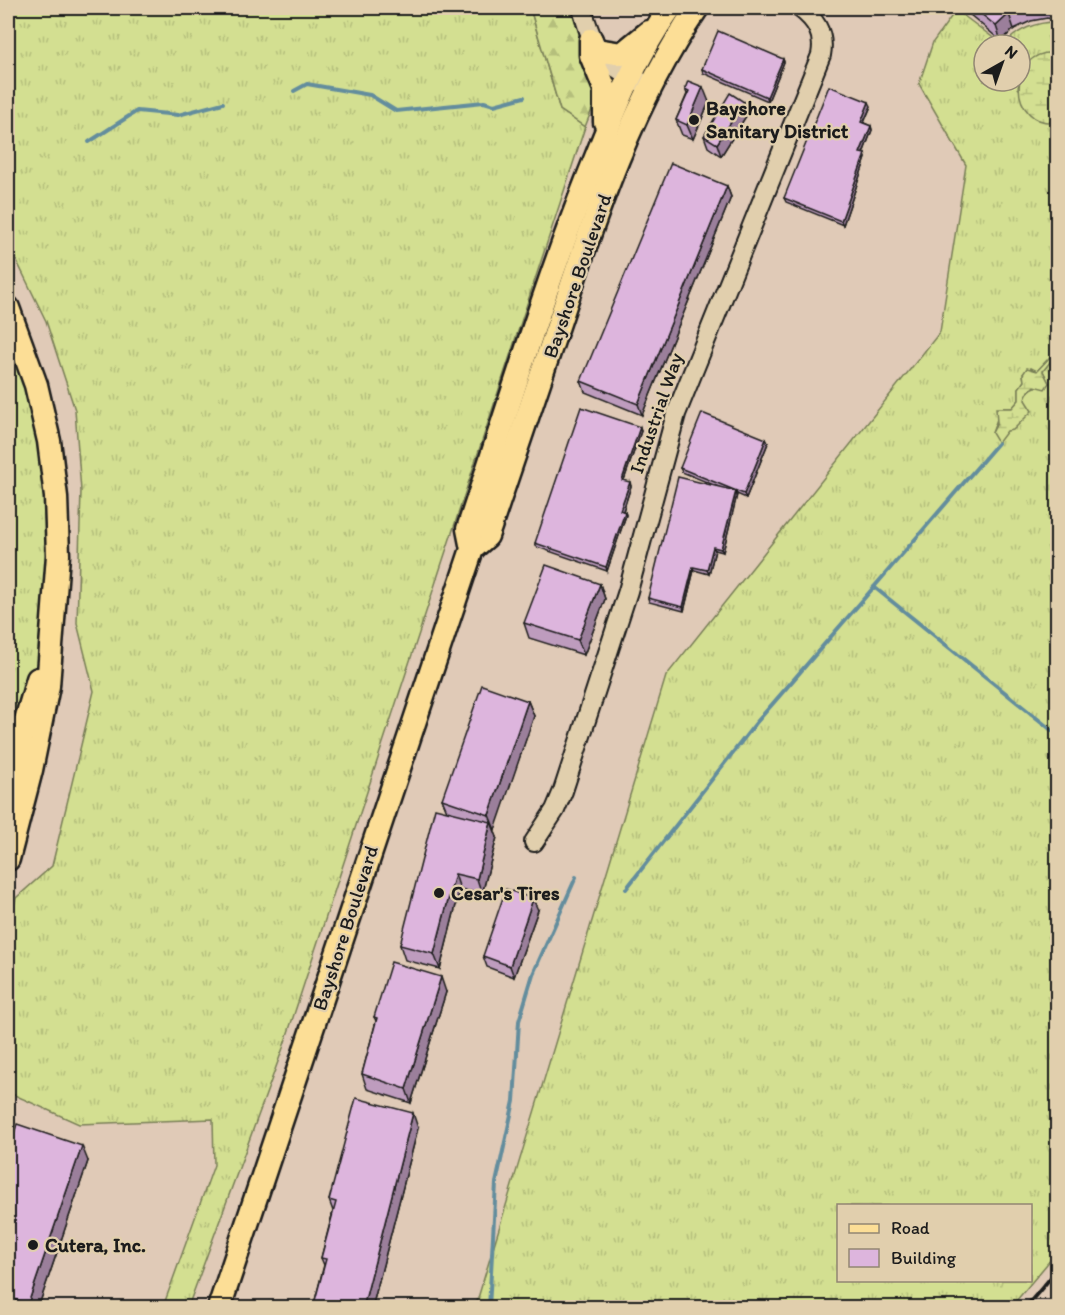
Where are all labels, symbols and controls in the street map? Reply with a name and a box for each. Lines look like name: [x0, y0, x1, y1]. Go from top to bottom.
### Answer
north arrow: [972, 33, 1032, 93]
text: N: [1001, 41, 1022, 63]
place label: Bayshore Sanitary District: [706, 96, 849, 144]
marker: Bayshore Sanitary District: [687, 113, 701, 127]
street label: Bayshore Boulevard: [538, 190, 616, 361]
street label: Industrial Way: [624, 349, 688, 477]
street label: Bayshore Boulevard: [307, 842, 383, 1014]
place label: Cesar's Tires: [451, 881, 560, 905]
marker: Cesar's Tires: [432, 886, 446, 900]
legend: [837, 1204, 1032, 1282]
text: Road: [891, 1217, 930, 1239]
place label: Cutera, Inc.: [45, 1233, 146, 1257]
marker: Cutera, Inc.: [26, 1238, 40, 1252]
text: Building: [891, 1247, 957, 1269]

